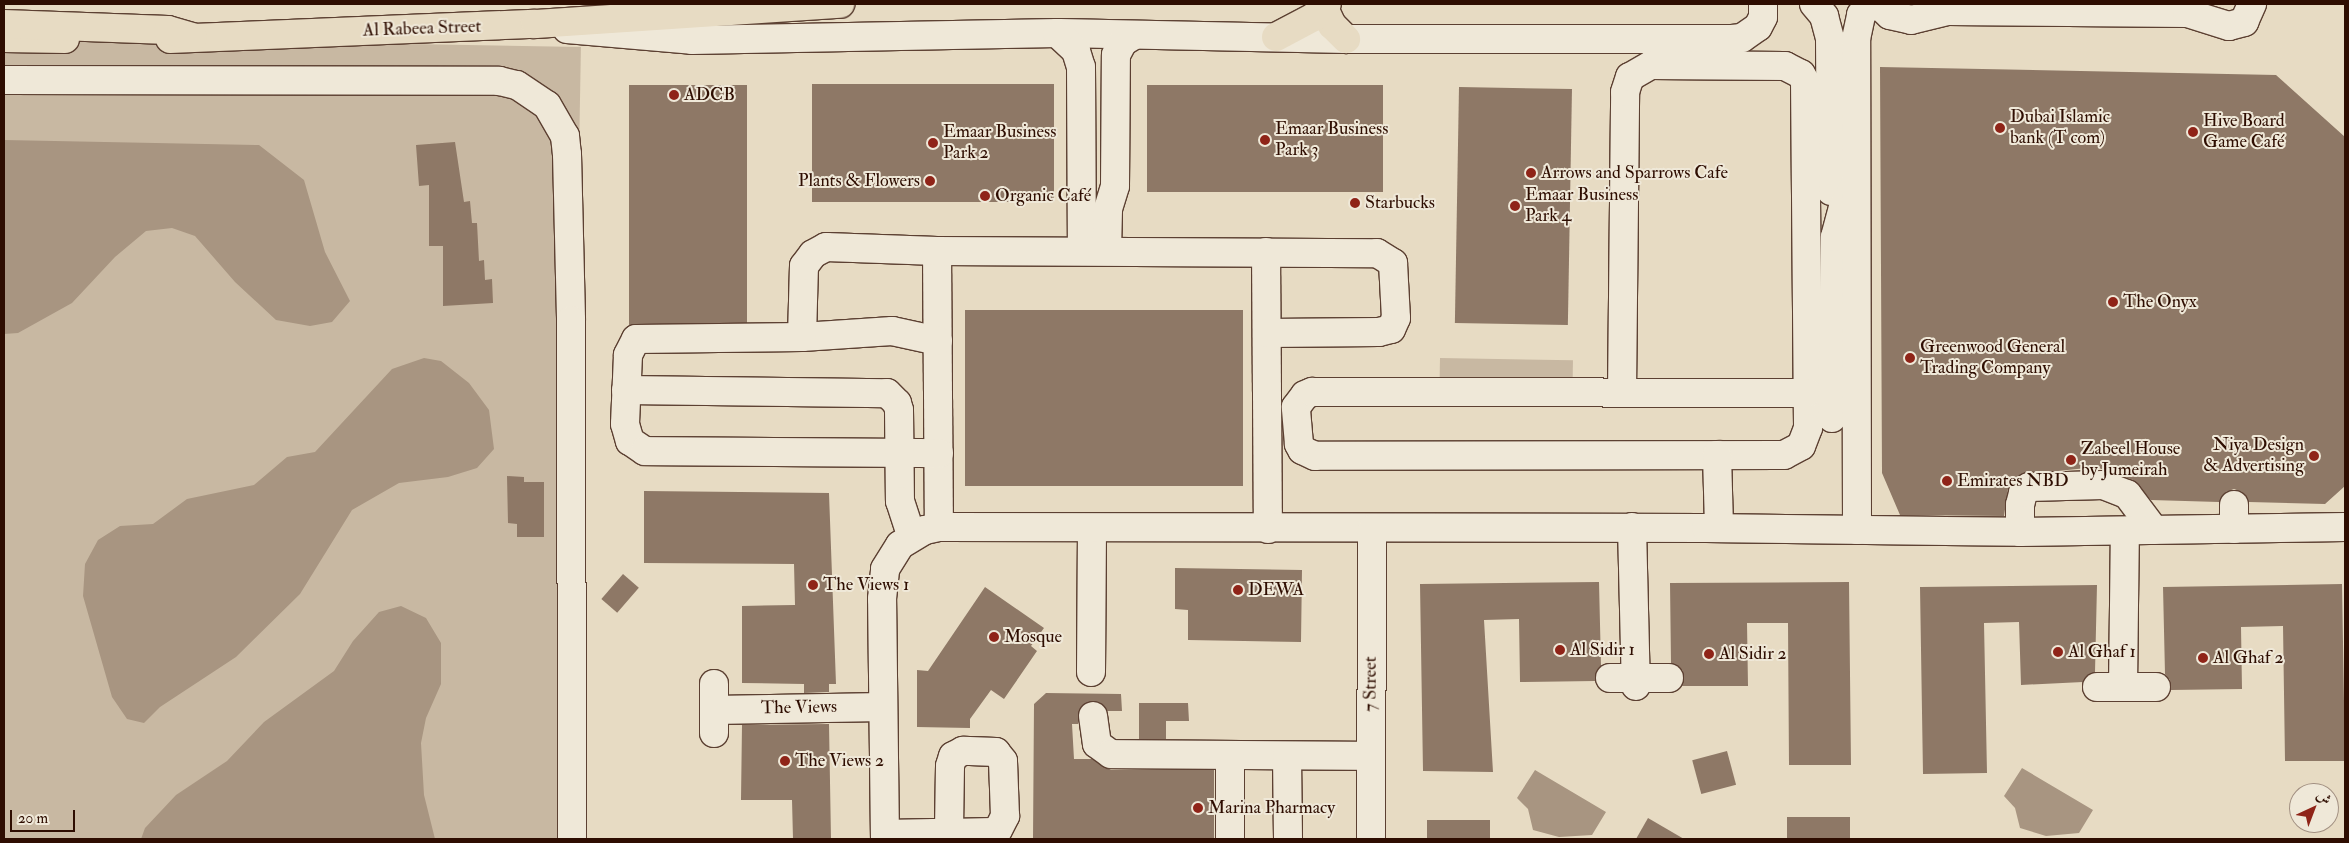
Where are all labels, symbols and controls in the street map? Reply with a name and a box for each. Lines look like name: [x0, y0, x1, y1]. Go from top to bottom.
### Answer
street label: Al Rabeea Street: [362, 16, 482, 42]
place label: ADCB: [684, 84, 735, 106]
marker: ADCB: [668, 89, 680, 101]
place label: Dubai Islamic bank (T com): [2010, 107, 2110, 150]
place label: Hive Board Game Café: [2203, 111, 2285, 154]
place label: Emaar Business Park 3: [1275, 119, 1388, 162]
place label: Emaar Business Park 2: [943, 122, 1056, 164]
marker: Dubai Islamic bank (T com): [1994, 122, 2006, 134]
marker: Hive Board Game Café: [2187, 126, 2199, 138]
marker: Emaar Business Park 3: [1259, 134, 1271, 146]
marker: Emaar Business Park 2: [927, 137, 939, 149]
place label: Arrows and Sparrows Cafe: [1541, 162, 1728, 184]
marker: Arrows and Sparrows Cafe: [1525, 167, 1537, 179]
place label: Plants & Flowers: [798, 170, 920, 192]
marker: Plants & Flowers: [924, 175, 936, 187]
place label: Organic Café: [995, 185, 1091, 207]
place label: Emaar Business Park 4: [1525, 185, 1638, 228]
marker: Organic Café: [979, 190, 991, 202]
place label: Starbucks: [1365, 192, 1435, 214]
marker: Starbucks: [1349, 197, 1361, 209]
marker: Emaar Business Park 4: [1509, 200, 1521, 212]
place label: The Onyx: [2123, 291, 2197, 313]
marker: The Onyx: [2107, 296, 2119, 308]
place label: Greenwood General Trading Company: [1920, 337, 2065, 379]
marker: Greenwood General Trading Company: [1904, 352, 1916, 364]
place label: Niya Design & Advertising: [2203, 435, 2304, 478]
place label: Zabeel House by Jumeirah: [2081, 439, 2180, 482]
marker: Niya Design & Advertising: [2308, 450, 2320, 462]
marker: Zabeel House by Jumeirah: [2065, 454, 2077, 466]
place label: Emirates NBD: [1957, 470, 2069, 492]
marker: Emirates NBD: [1941, 475, 1953, 487]
place label: The Views 1: [823, 574, 909, 596]
marker: The Views 1: [807, 579, 819, 591]
place label: DEWA: [1248, 579, 1304, 601]
marker: DEWA: [1232, 584, 1244, 596]
place label: Mosque: [1004, 626, 1062, 648]
marker: Mosque: [988, 631, 1000, 643]
place label: Al Sidir 1: [1570, 639, 1635, 661]
place label: Al Ghaf 1: [2068, 641, 2136, 663]
place label: Al Sidir 2: [1719, 643, 1787, 665]
marker: Al Sidir 1: [1554, 644, 1566, 656]
marker: Al Ghaf 1: [2052, 646, 2064, 658]
place label: Al Ghaf 2: [2213, 647, 2284, 669]
marker: Al Sidir 2: [1703, 648, 1715, 660]
marker: Al Ghaf 2: [2197, 652, 2209, 664]
street label: 7 Street: [1360, 656, 1382, 712]
street label: The Views: [761, 697, 837, 719]
place label: The Views 2: [795, 750, 884, 772]
marker: The Views 2: [779, 755, 791, 767]
north arrow: [2289, 783, 2339, 833]
text: ش: [2313, 786, 2335, 808]
place label: Marina Pharmacy: [1208, 797, 1335, 819]
scale bar: [12, 800, 78, 832]
marker: Marina Pharmacy: [1192, 802, 1204, 814]
text: 20 m: [18, 809, 48, 828]

